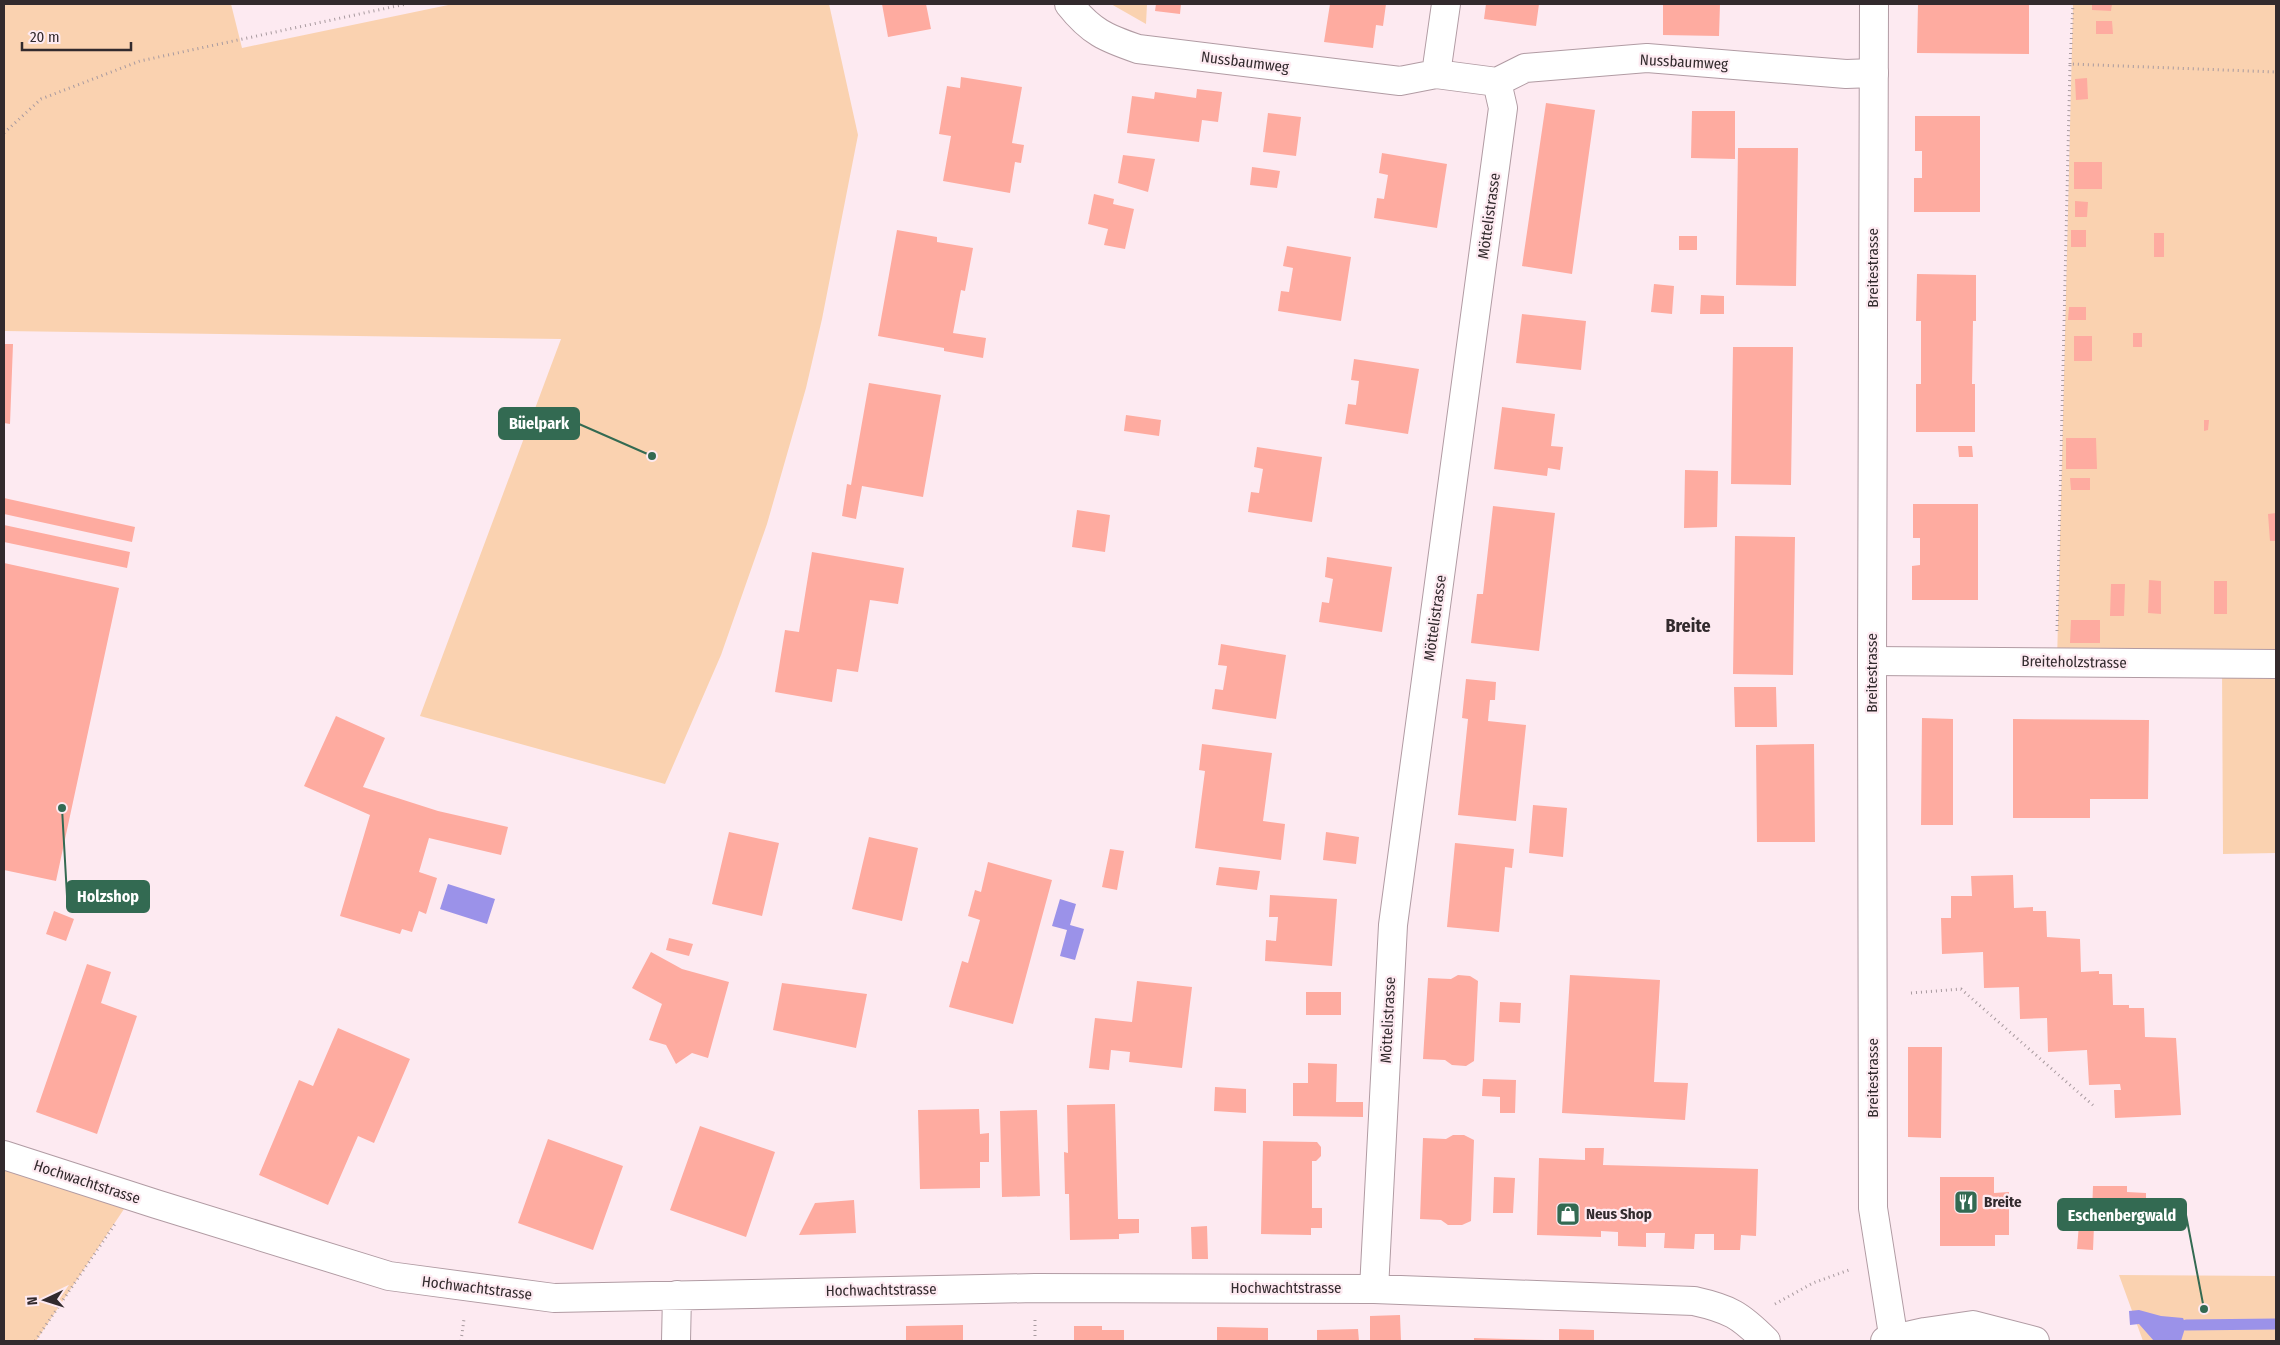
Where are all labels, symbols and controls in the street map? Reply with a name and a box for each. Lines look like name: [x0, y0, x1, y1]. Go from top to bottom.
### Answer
scale bar: [22, 20, 131, 52]
text: 20 m: [30, 28, 60, 46]
street label: Nussbaumweg: [1200, 48, 1290, 76]
street label: Nussbaumweg: [1639, 51, 1729, 73]
street label: Möttelistrasse: [1474, 172, 1504, 260]
street label: Breitestrasse: [1864, 228, 1882, 308]
callout: Büelpark: [499, 408, 579, 439]
text: Büelpark: [509, 414, 570, 433]
street label: Möttelistrasse: [1420, 574, 1450, 662]
district label: Breite: [1665, 615, 1711, 637]
street label: Breitestrasse: [1863, 633, 1881, 713]
street label: Breiteholzstrasse: [2021, 652, 2127, 672]
callout: Holzshop: [67, 881, 149, 912]
text: Holzshop: [77, 887, 139, 906]
street label: Möttelistrasse: [1377, 976, 1399, 1064]
street label: Breitestrasse: [1864, 1038, 1882, 1118]
street label: Hochwachtstrasse: [31, 1156, 143, 1208]
restaurant icon: Breite: [1953, 1189, 1979, 1215]
place label: Breite: [1984, 1193, 2022, 1211]
callout: Eschenbergwald: [2058, 1199, 2186, 1230]
shop icon: Neus Shop: [1555, 1201, 1581, 1227]
place label: Neus Shop: [1586, 1205, 1652, 1223]
text: Eschenbergwald: [2068, 1206, 2176, 1225]
street label: Hochwachtstrasse: [421, 1272, 533, 1304]
north arrow: [20, 1275, 70, 1325]
street label: Hochwachtstrasse: [1231, 1279, 1341, 1297]
street label: Hochwachtstrasse: [825, 1280, 937, 1300]
text: N: [24, 1296, 41, 1306]

